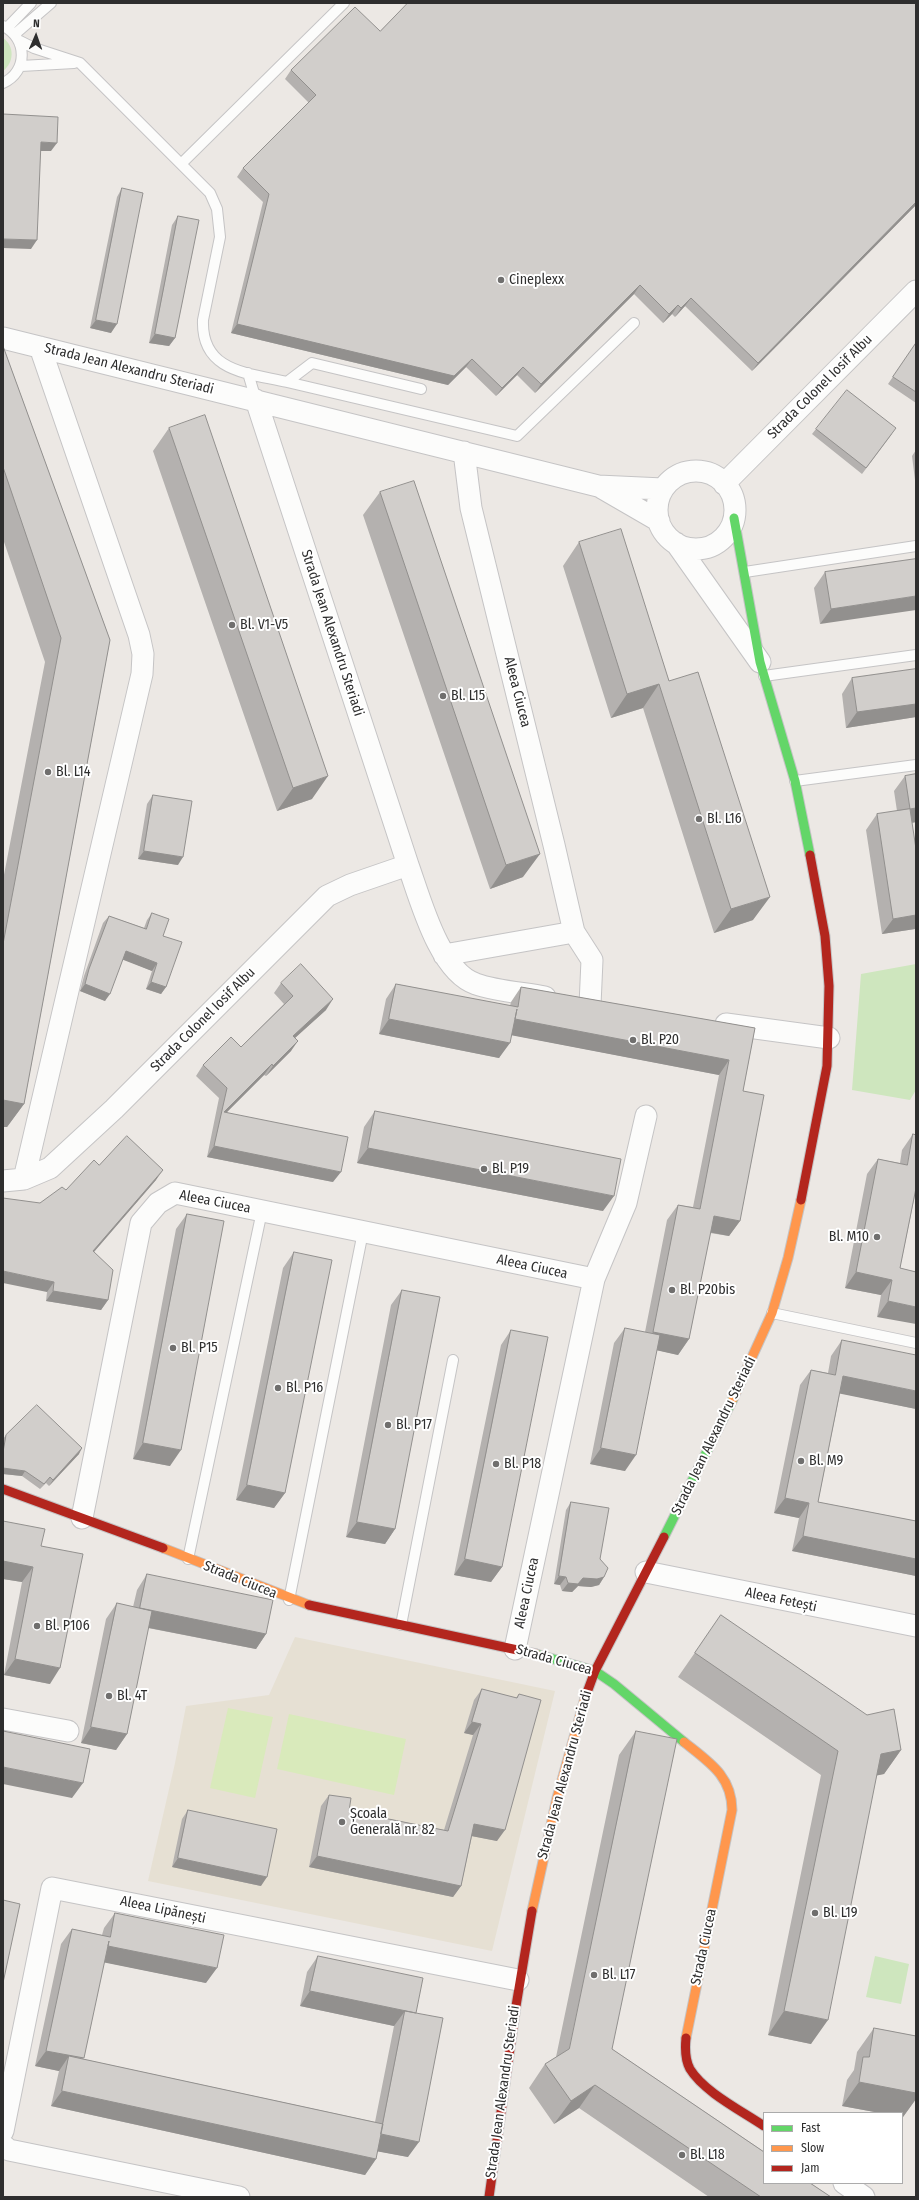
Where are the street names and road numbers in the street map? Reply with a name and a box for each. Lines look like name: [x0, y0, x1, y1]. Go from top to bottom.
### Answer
street label: Strada Colonel Iosif Albu: [764, 331, 876, 443]
street label: Strada Jean Alexandru Steriadi: [43, 340, 215, 398]
street label: Strada Jean Alexandru Steriadi: [297, 548, 367, 718]
street label: Aleea Ciucea: [500, 655, 534, 729]
street label: Strada Colonel Iosif Albu: [147, 964, 259, 1076]
street label: Aleea Ciucea: [178, 1187, 252, 1217]
street label: Aleea Ciucea: [495, 1251, 569, 1283]
street label: Strada Jean Alexandru Steriadi: [668, 1354, 760, 1518]
street label: Aleea Ciucea: [511, 1556, 543, 1630]
street label: Strada Ciucea: [201, 1558, 279, 1602]
street label: Aleea Fetești: [744, 1584, 818, 1616]
street label: Strada Ciucea: [514, 1641, 594, 1679]
street label: Strada Jean Alexandru Steriadi: [534, 1689, 596, 1861]
street label: Aleea Lipănești: [119, 1893, 207, 1927]
street label: Strada Ciucea: [688, 1907, 720, 1987]
street label: Strada Jean Alexandru Steriadi: [483, 2005, 523, 2179]

